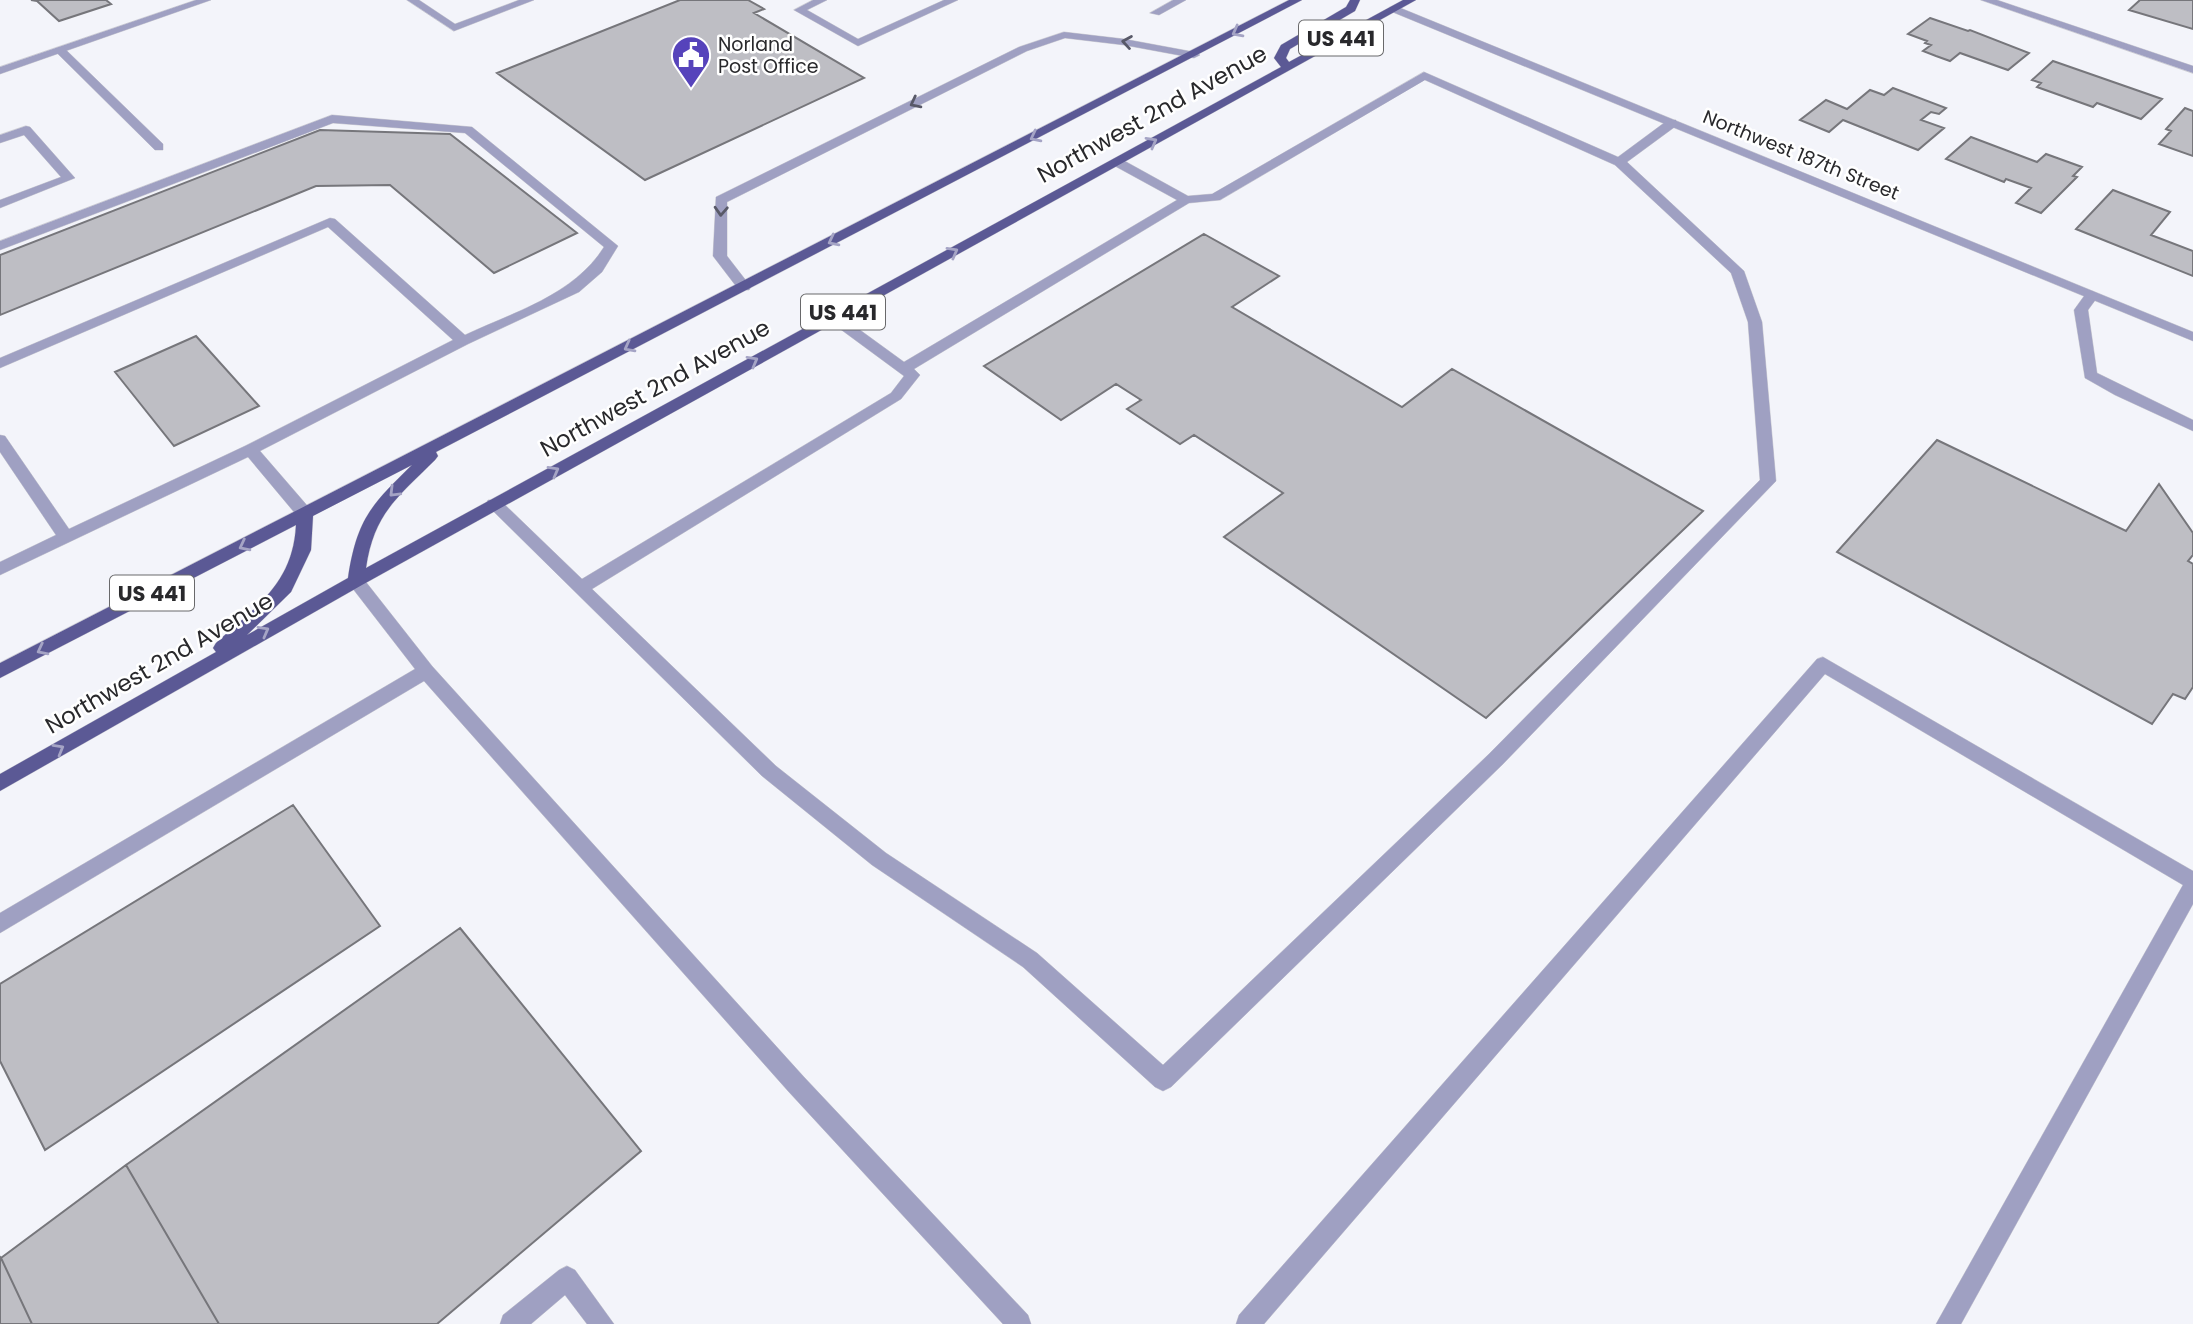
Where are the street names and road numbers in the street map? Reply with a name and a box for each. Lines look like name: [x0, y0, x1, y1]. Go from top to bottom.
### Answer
road number: US 441: [1299, 20, 1383, 56]
street label: Northwest 2nd Avenue: [1031, 37, 1273, 191]
street label: Northwest 187th Street: [1699, 103, 1903, 207]
road number: US 441: [801, 294, 885, 330]
street label: Northwest 2nd Avenue: [534, 311, 776, 465]
road number: US 441: [110, 576, 194, 610]
street label: Northwest 2nd Avenue: [39, 585, 279, 741]

